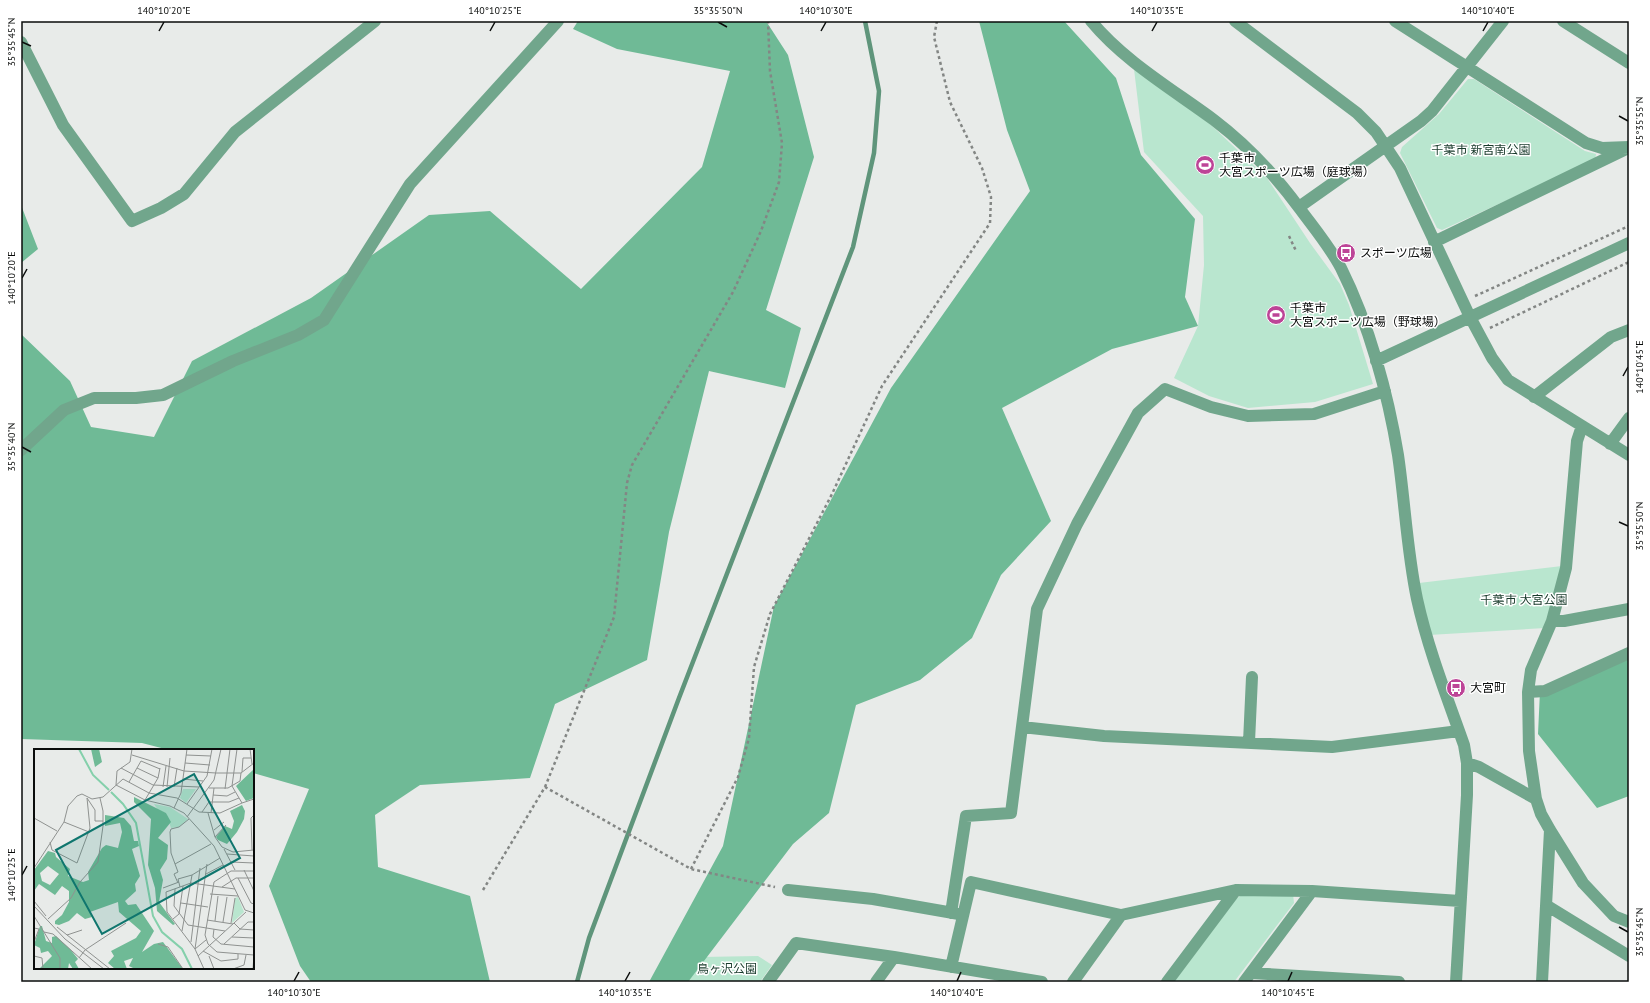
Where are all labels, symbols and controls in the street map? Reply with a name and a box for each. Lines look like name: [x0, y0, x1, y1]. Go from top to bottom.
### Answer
text: 140°10'20"E: [137, 4, 191, 17]
text: 140°10'25"E: [468, 4, 522, 17]
text: 35°35'50"N: [693, 4, 743, 17]
text: 140°10'30"E: [799, 4, 853, 17]
text: 140°10'35"E: [1130, 4, 1184, 17]
text: 140°10'40"E: [1461, 4, 1515, 17]
text: 35°35'45"N: [5, 17, 18, 67]
text: 35°35'55"N: [1633, 96, 1646, 146]
park label: 千葉市 新宮南公園: [1431, 142, 1531, 157]
place label: 千葉市 大宮スポーツ広場（庭球場）: [1219, 150, 1375, 179]
sports icon: 千葉市 大宮スポーツ広場（庭球場）: [1194, 154, 1216, 176]
bus stop icon: スポーツ広場: [1335, 242, 1357, 264]
place label: スポーツ広場: [1360, 245, 1432, 260]
text: 140°10'20"E: [5, 251, 18, 305]
place label: 千葉市 大宮スポーツ広場（野球場）: [1290, 300, 1446, 329]
sports icon: 千葉市 大宮スポーツ広場（野球場）: [1265, 304, 1287, 326]
text: 140°10'45"E: [1633, 340, 1646, 394]
text: 35°35'40"N: [5, 422, 18, 472]
text: 35°35'50"N: [1633, 501, 1646, 551]
park label: 千葉市 大宮公園: [1480, 592, 1568, 607]
bus stop icon: 大宮町: [1445, 677, 1467, 699]
place label: 大宮町: [1470, 680, 1506, 695]
inset map: [34, 749, 254, 969]
text: 140°10'25"E: [5, 848, 18, 902]
text: 35°35'45"N: [1633, 907, 1646, 957]
park label: 鳥ヶ沢公園: [697, 961, 757, 976]
text: 140°10'30"E: [267, 986, 321, 999]
text: 140°10'35"E: [598, 986, 652, 999]
text: 140°10'40"E: [930, 986, 984, 999]
text: 140°10'45"E: [1261, 986, 1315, 999]

